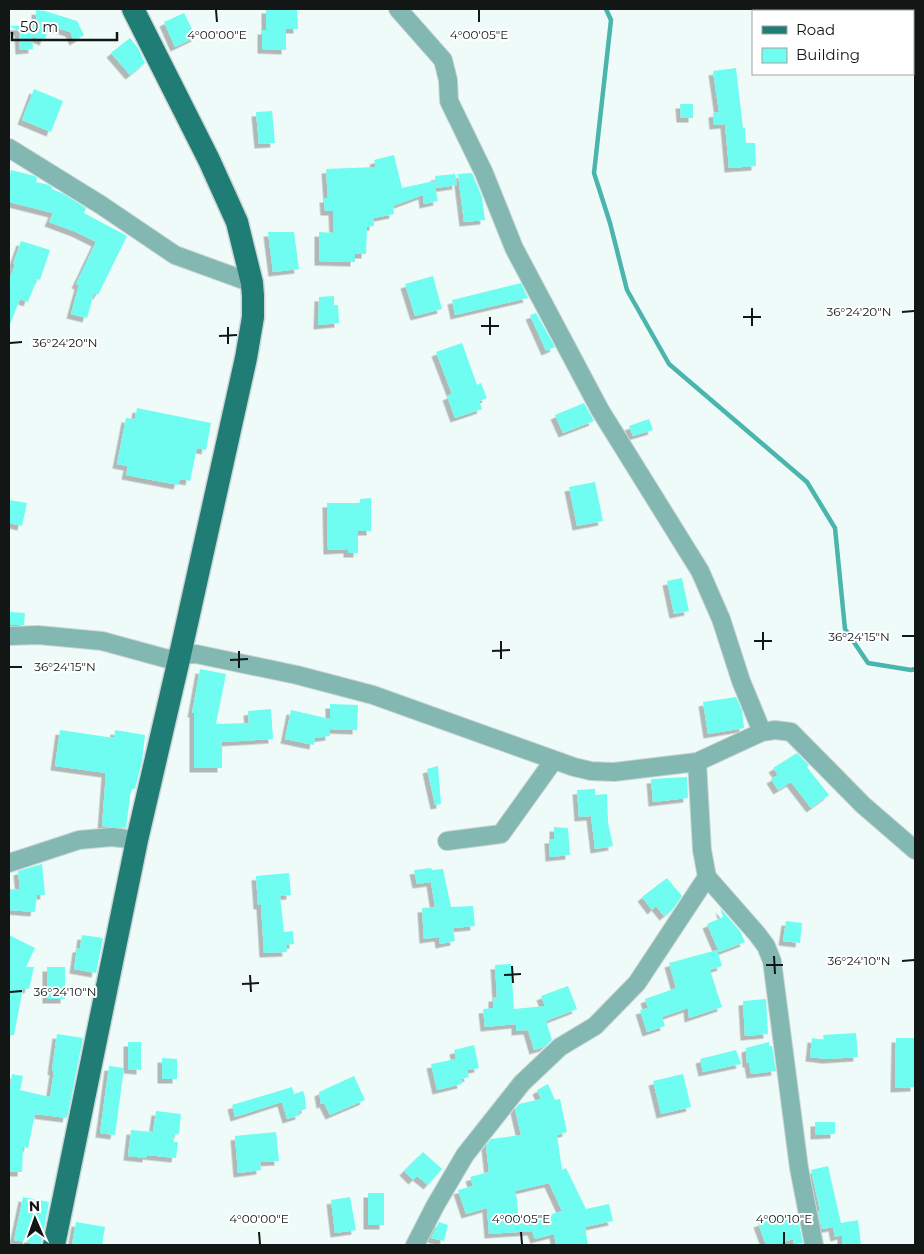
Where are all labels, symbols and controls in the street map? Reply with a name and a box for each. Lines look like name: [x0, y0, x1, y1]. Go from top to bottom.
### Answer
scale bar: [12, 10, 118, 42]
legend: [752, 10, 914, 75]
text: 50 m: [20, 17, 58, 36]
text: Road: [796, 20, 835, 39]
text: 4°00'00"E: [187, 27, 247, 42]
text: 4°00'05"E: [450, 27, 508, 42]
text: Building: [796, 45, 860, 64]
text: 36°24'20"N: [826, 304, 892, 319]
text: 36°24'20"N: [32, 335, 98, 350]
text: 36°24'15"N: [828, 629, 890, 644]
text: 36°24'15"N: [34, 659, 96, 674]
text: 36°24'10"N: [828, 953, 890, 968]
text: 36°24'10"N: [34, 984, 96, 999]
north arrow: [10, 1194, 60, 1244]
text: N: [29, 1197, 41, 1215]
text: 4°00'00"E: [229, 1211, 289, 1226]
text: 4°00'05"E: [492, 1211, 550, 1226]
text: 4°00'10"E: [756, 1211, 812, 1226]

